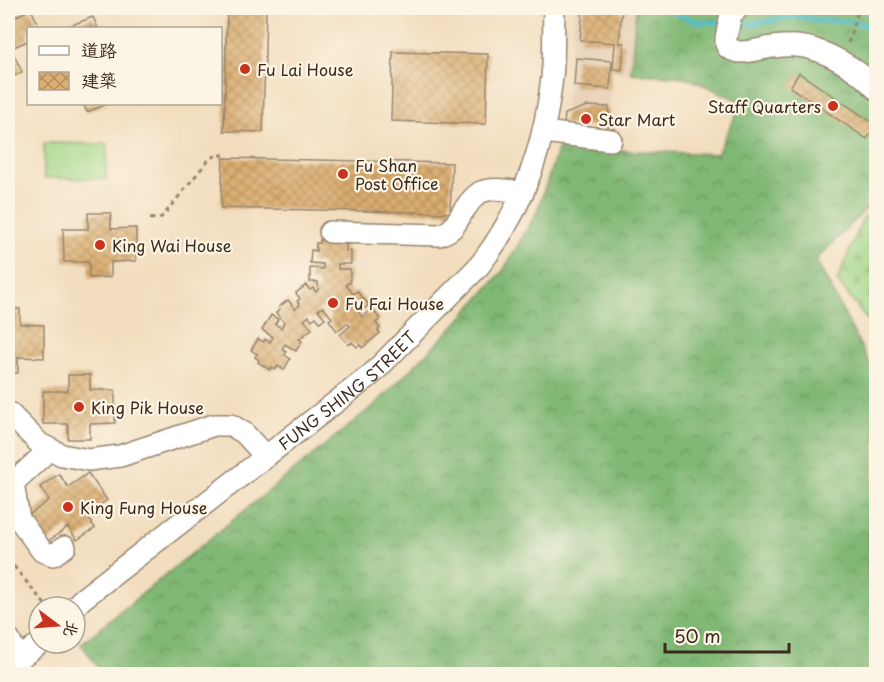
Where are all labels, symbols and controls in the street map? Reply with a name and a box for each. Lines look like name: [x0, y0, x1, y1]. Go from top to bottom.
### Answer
legend: [27, 27, 222, 105]
text: 道路: [81, 36, 117, 63]
place label: Fu Lai House: [257, 57, 354, 81]
marker: Fu Lai House: [238, 62, 252, 76]
text: 建築: [81, 66, 117, 93]
place label: Staff Quarters: [708, 94, 821, 118]
marker: Staff Quarters: [826, 99, 840, 113]
place label: Star Mart: [598, 107, 676, 131]
marker: Star Mart: [579, 112, 593, 126]
place label: Fu Shan Post Office: [355, 153, 439, 195]
marker: Fu Shan Post Office: [336, 167, 350, 181]
place label: King Wai House: [112, 233, 232, 257]
marker: King Wai House: [93, 238, 107, 252]
place label: Fu Fai House: [345, 291, 444, 315]
marker: Fu Fai House: [326, 296, 340, 310]
street label: FUNG SHING STREET: [273, 325, 421, 455]
place label: King Pik House: [91, 395, 204, 419]
marker: King Pik House: [72, 400, 86, 414]
place label: King Fung House: [80, 495, 208, 519]
marker: King Fung House: [61, 500, 75, 514]
north arrow: [27, 595, 87, 655]
scale bar: [665, 616, 790, 654]
text: 北: [59, 618, 86, 640]
text: 50 m: [674, 622, 721, 649]

